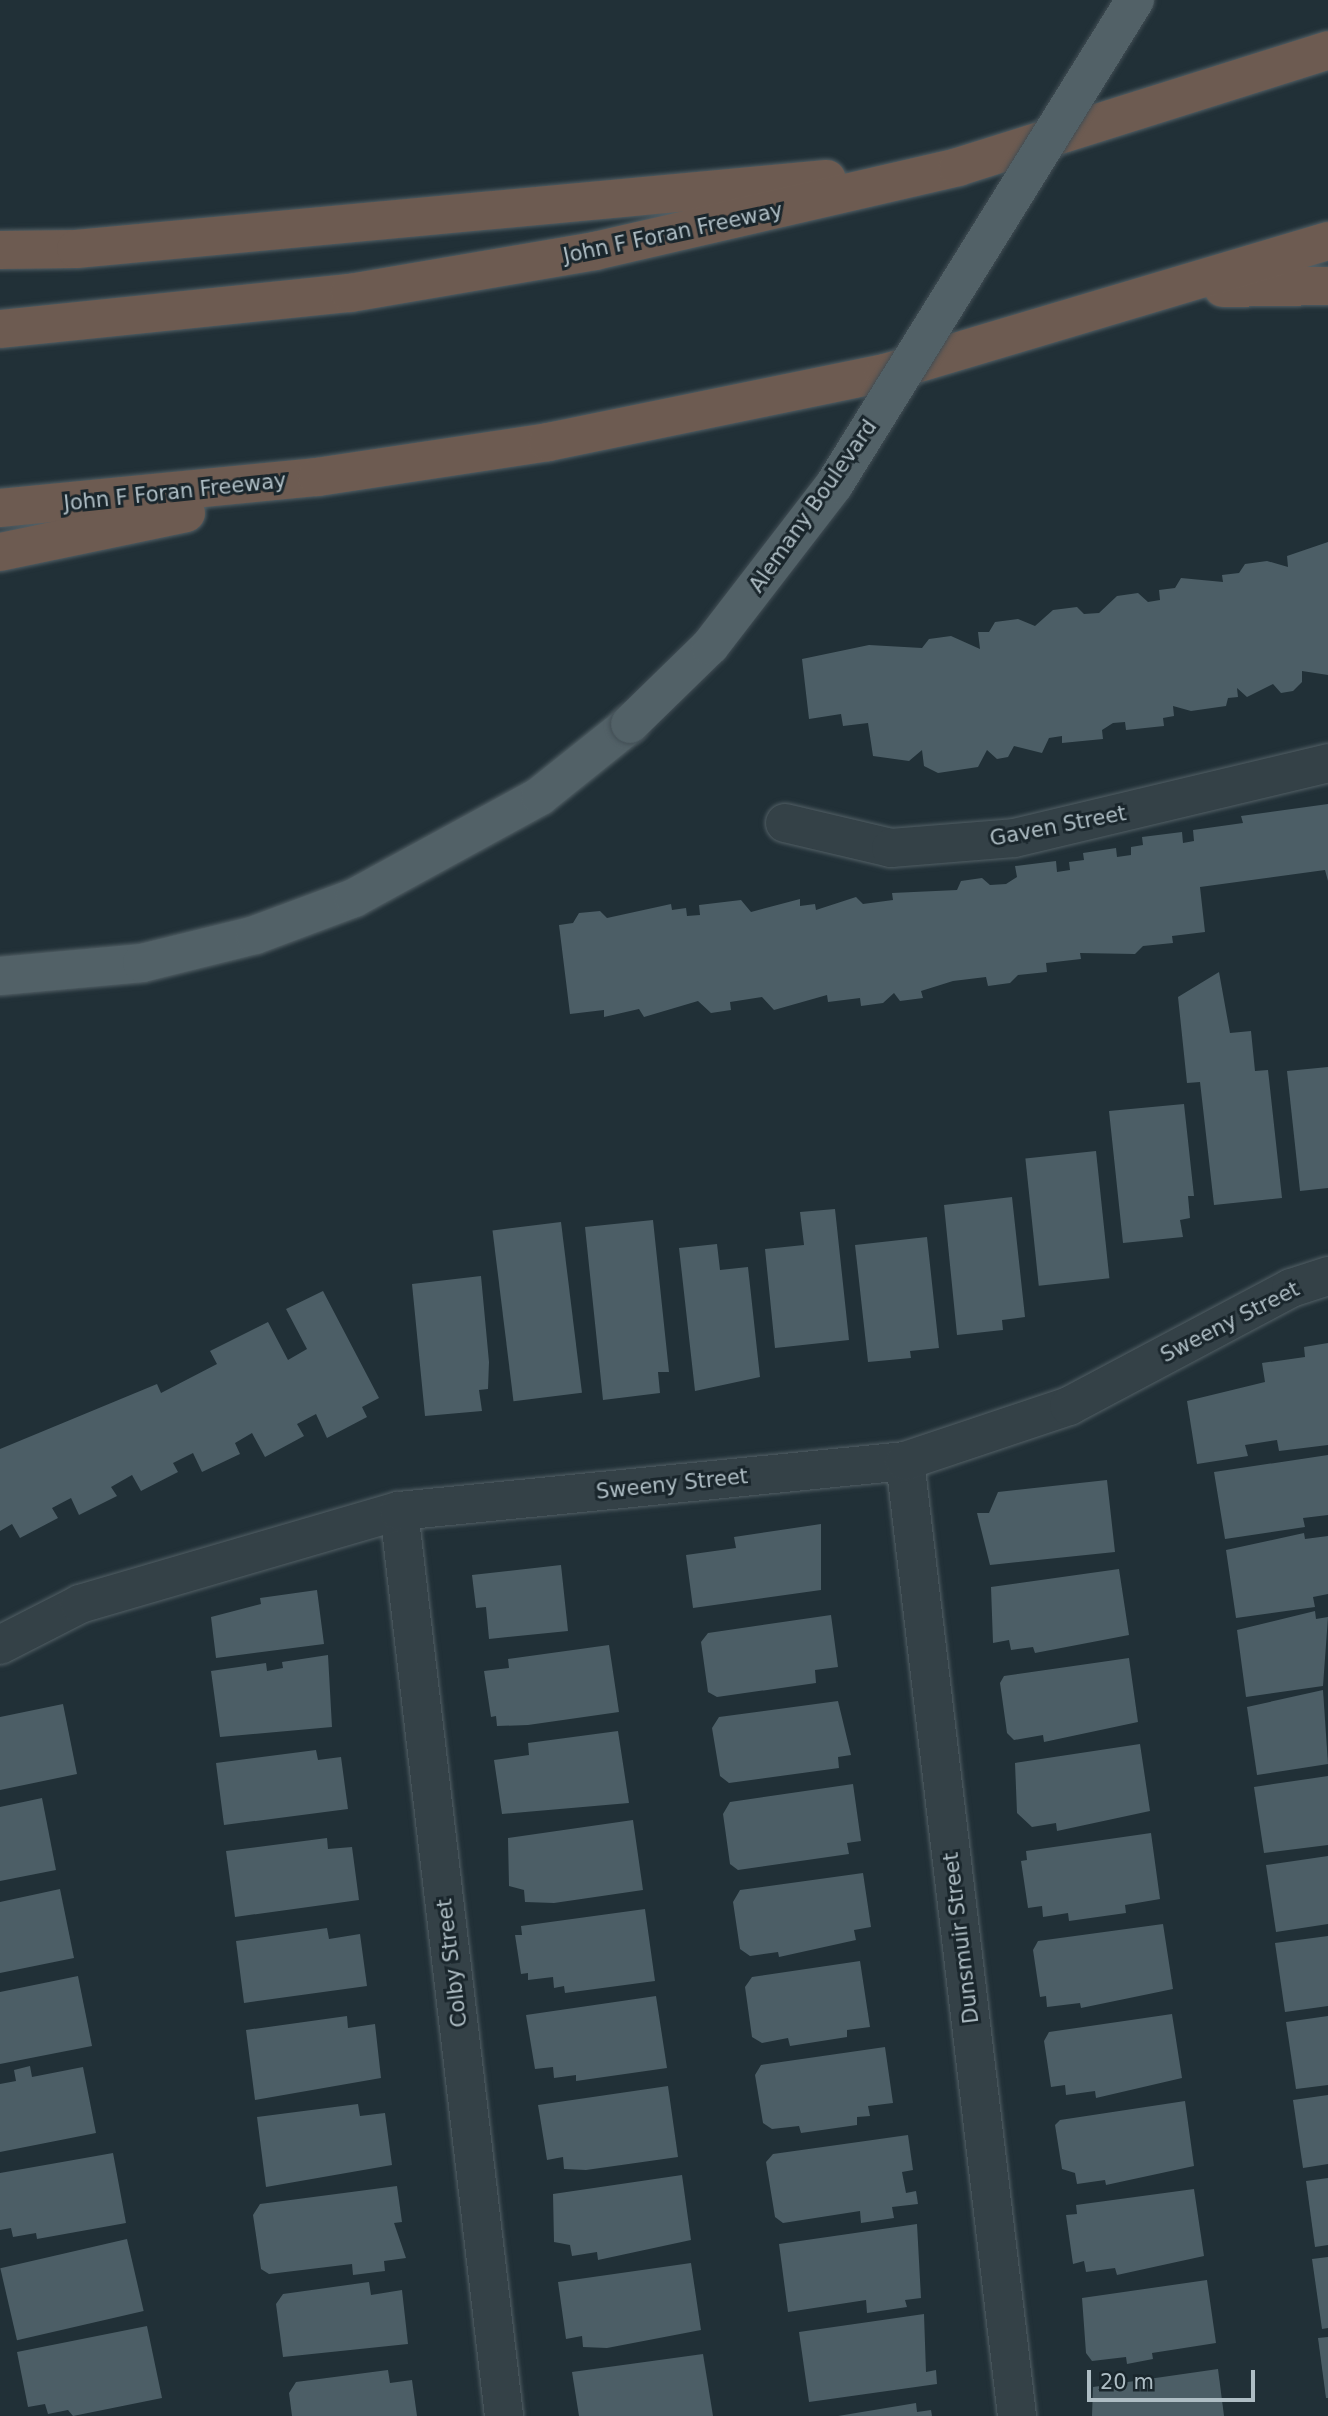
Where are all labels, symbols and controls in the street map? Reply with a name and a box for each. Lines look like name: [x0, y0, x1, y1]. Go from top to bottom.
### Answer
street label: John F Foran Freeway: [561, 197, 785, 269]
street label: Alemany Boulevard: [744, 415, 882, 597]
street label: John F Foran Freeway: [62, 468, 288, 516]
street label: Gaven Street: [988, 800, 1128, 852]
street label: Sweeny Street: [1156, 1276, 1304, 1368]
street label: Sweeny Street: [595, 1463, 749, 1505]
street label: Dunsmuir Street: [938, 1851, 984, 2025]
street label: Colby Street: [432, 1897, 472, 2029]
scale bar: [1090, 2356, 1258, 2400]
text: 20 m: [1100, 2370, 1154, 2394]

